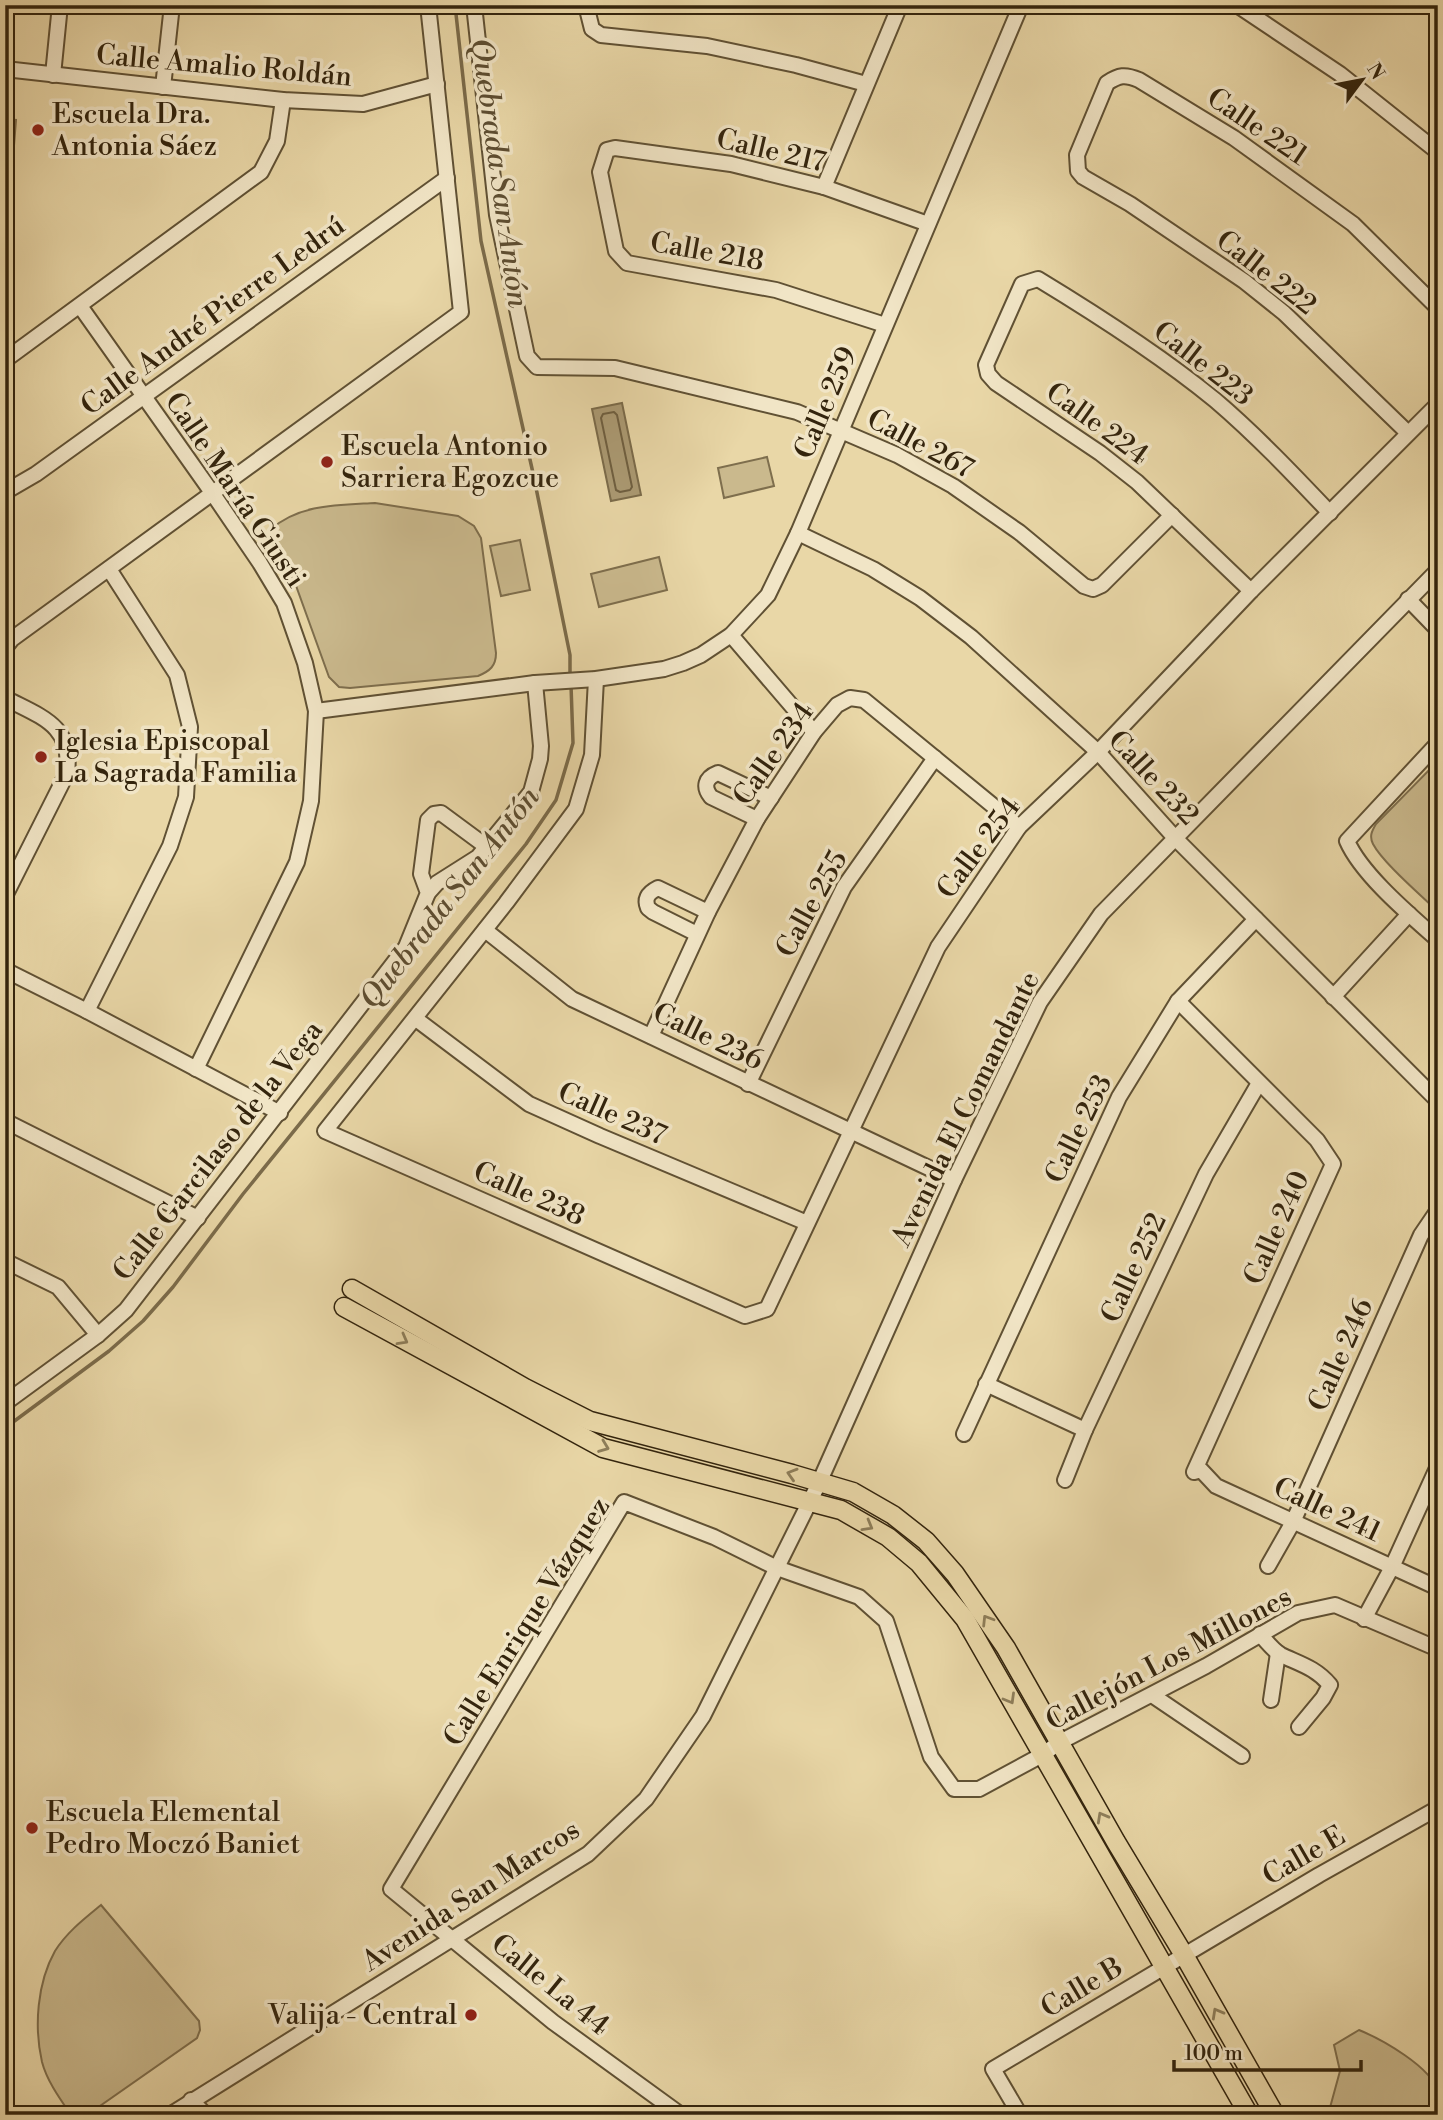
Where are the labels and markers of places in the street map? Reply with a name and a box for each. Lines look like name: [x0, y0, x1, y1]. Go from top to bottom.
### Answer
place label: Escuela Dra. Antonia Sáez: [51, 97, 217, 164]
marker: Escuela Dra. Antonia Sáez: [30, 122, 46, 138]
place label: Escuela Antonio Sarriera Egozcue: [341, 429, 559, 496]
marker: Escuela Antonio Sarriera Egozcue: [319, 454, 335, 470]
place label: Iglesia Episcopal La Sagrada Familia: [55, 724, 298, 791]
marker: Iglesia Episcopal La Sagrada Familia: [33, 749, 49, 765]
place label: Escuela Elemental Pedro Moczó Baniet: [46, 1795, 300, 1862]
marker: Escuela Elemental Pedro Moczó Baniet: [24, 1820, 40, 1836]
place label: Valija - Central: [267, 1998, 457, 2033]
marker: Valija - Central: [463, 2007, 479, 2023]

